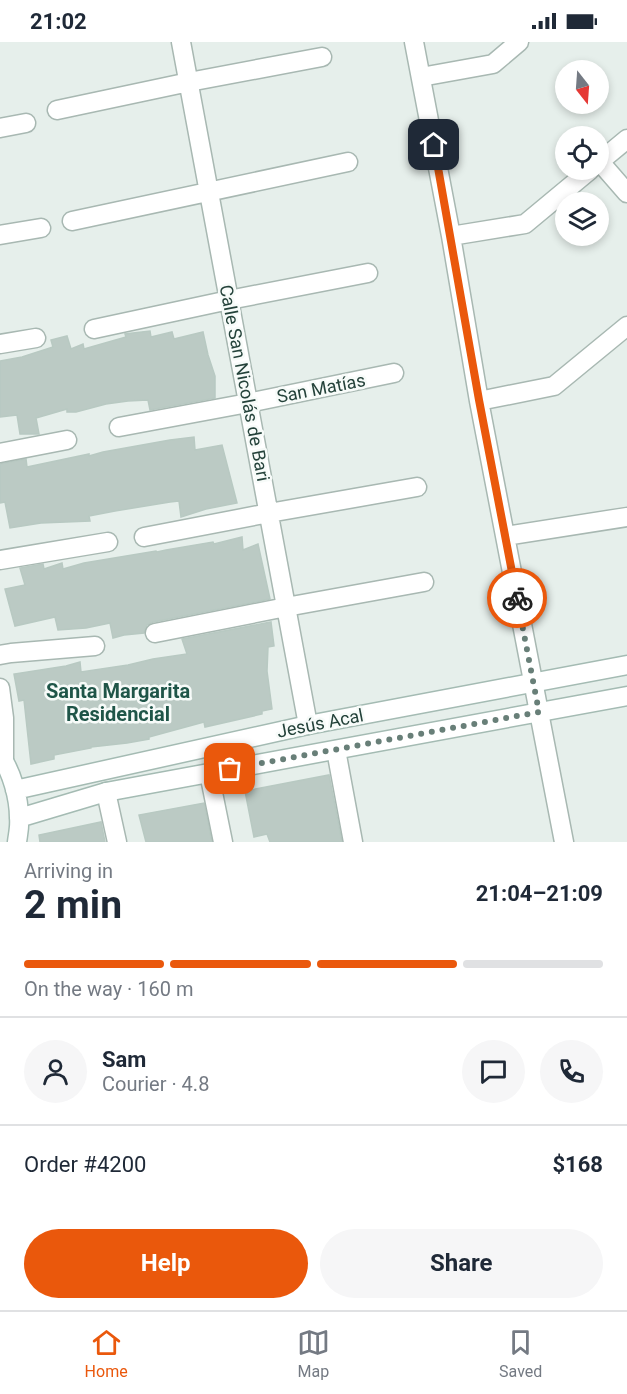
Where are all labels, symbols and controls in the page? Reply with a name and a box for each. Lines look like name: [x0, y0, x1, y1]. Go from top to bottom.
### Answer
text: 21:02: [30, 9, 87, 34]
north arrow: [555, 60, 609, 114]
map controls: [555, 60, 609, 246]
pin: [408, 119, 459, 170]
button: locate: [555, 126, 609, 180]
icon: home: [417, 128, 450, 161]
button: layers: [555, 192, 609, 246]
street label: Calle San Nicolás de Bari: [216, 283, 274, 483]
street label: San Matías: [275, 369, 367, 407]
courier: [487, 568, 547, 628]
icon: bike: [501, 582, 534, 615]
district label: Santa Margarita Residencial: [46, 679, 190, 726]
street label: Jesús Acal: [275, 704, 365, 742]
pin: [204, 743, 255, 794]
icon: bag: [213, 752, 246, 785]
text: Arriving in: [24, 859, 113, 883]
text: 21:04–21:09: [476, 881, 603, 906]
text: 2 min: [24, 882, 122, 928]
text: On the way · 160 m: [24, 977, 193, 1001]
button: person: [24, 1040, 87, 1103]
button: chat: [462, 1040, 525, 1103]
button: phone: [540, 1040, 603, 1103]
text: Sam: [102, 1047, 146, 1072]
text: Courier · 4.8: [102, 1072, 209, 1096]
text: Order #4200: [24, 1152, 146, 1177]
text: $168: [553, 1152, 603, 1177]
button: Help: [24, 1229, 308, 1298]
button: Share: [320, 1229, 603, 1298]
tab: Home: [85, 1326, 128, 1381]
tab: Map: [297, 1326, 330, 1381]
tab: Saved: [499, 1326, 542, 1381]

